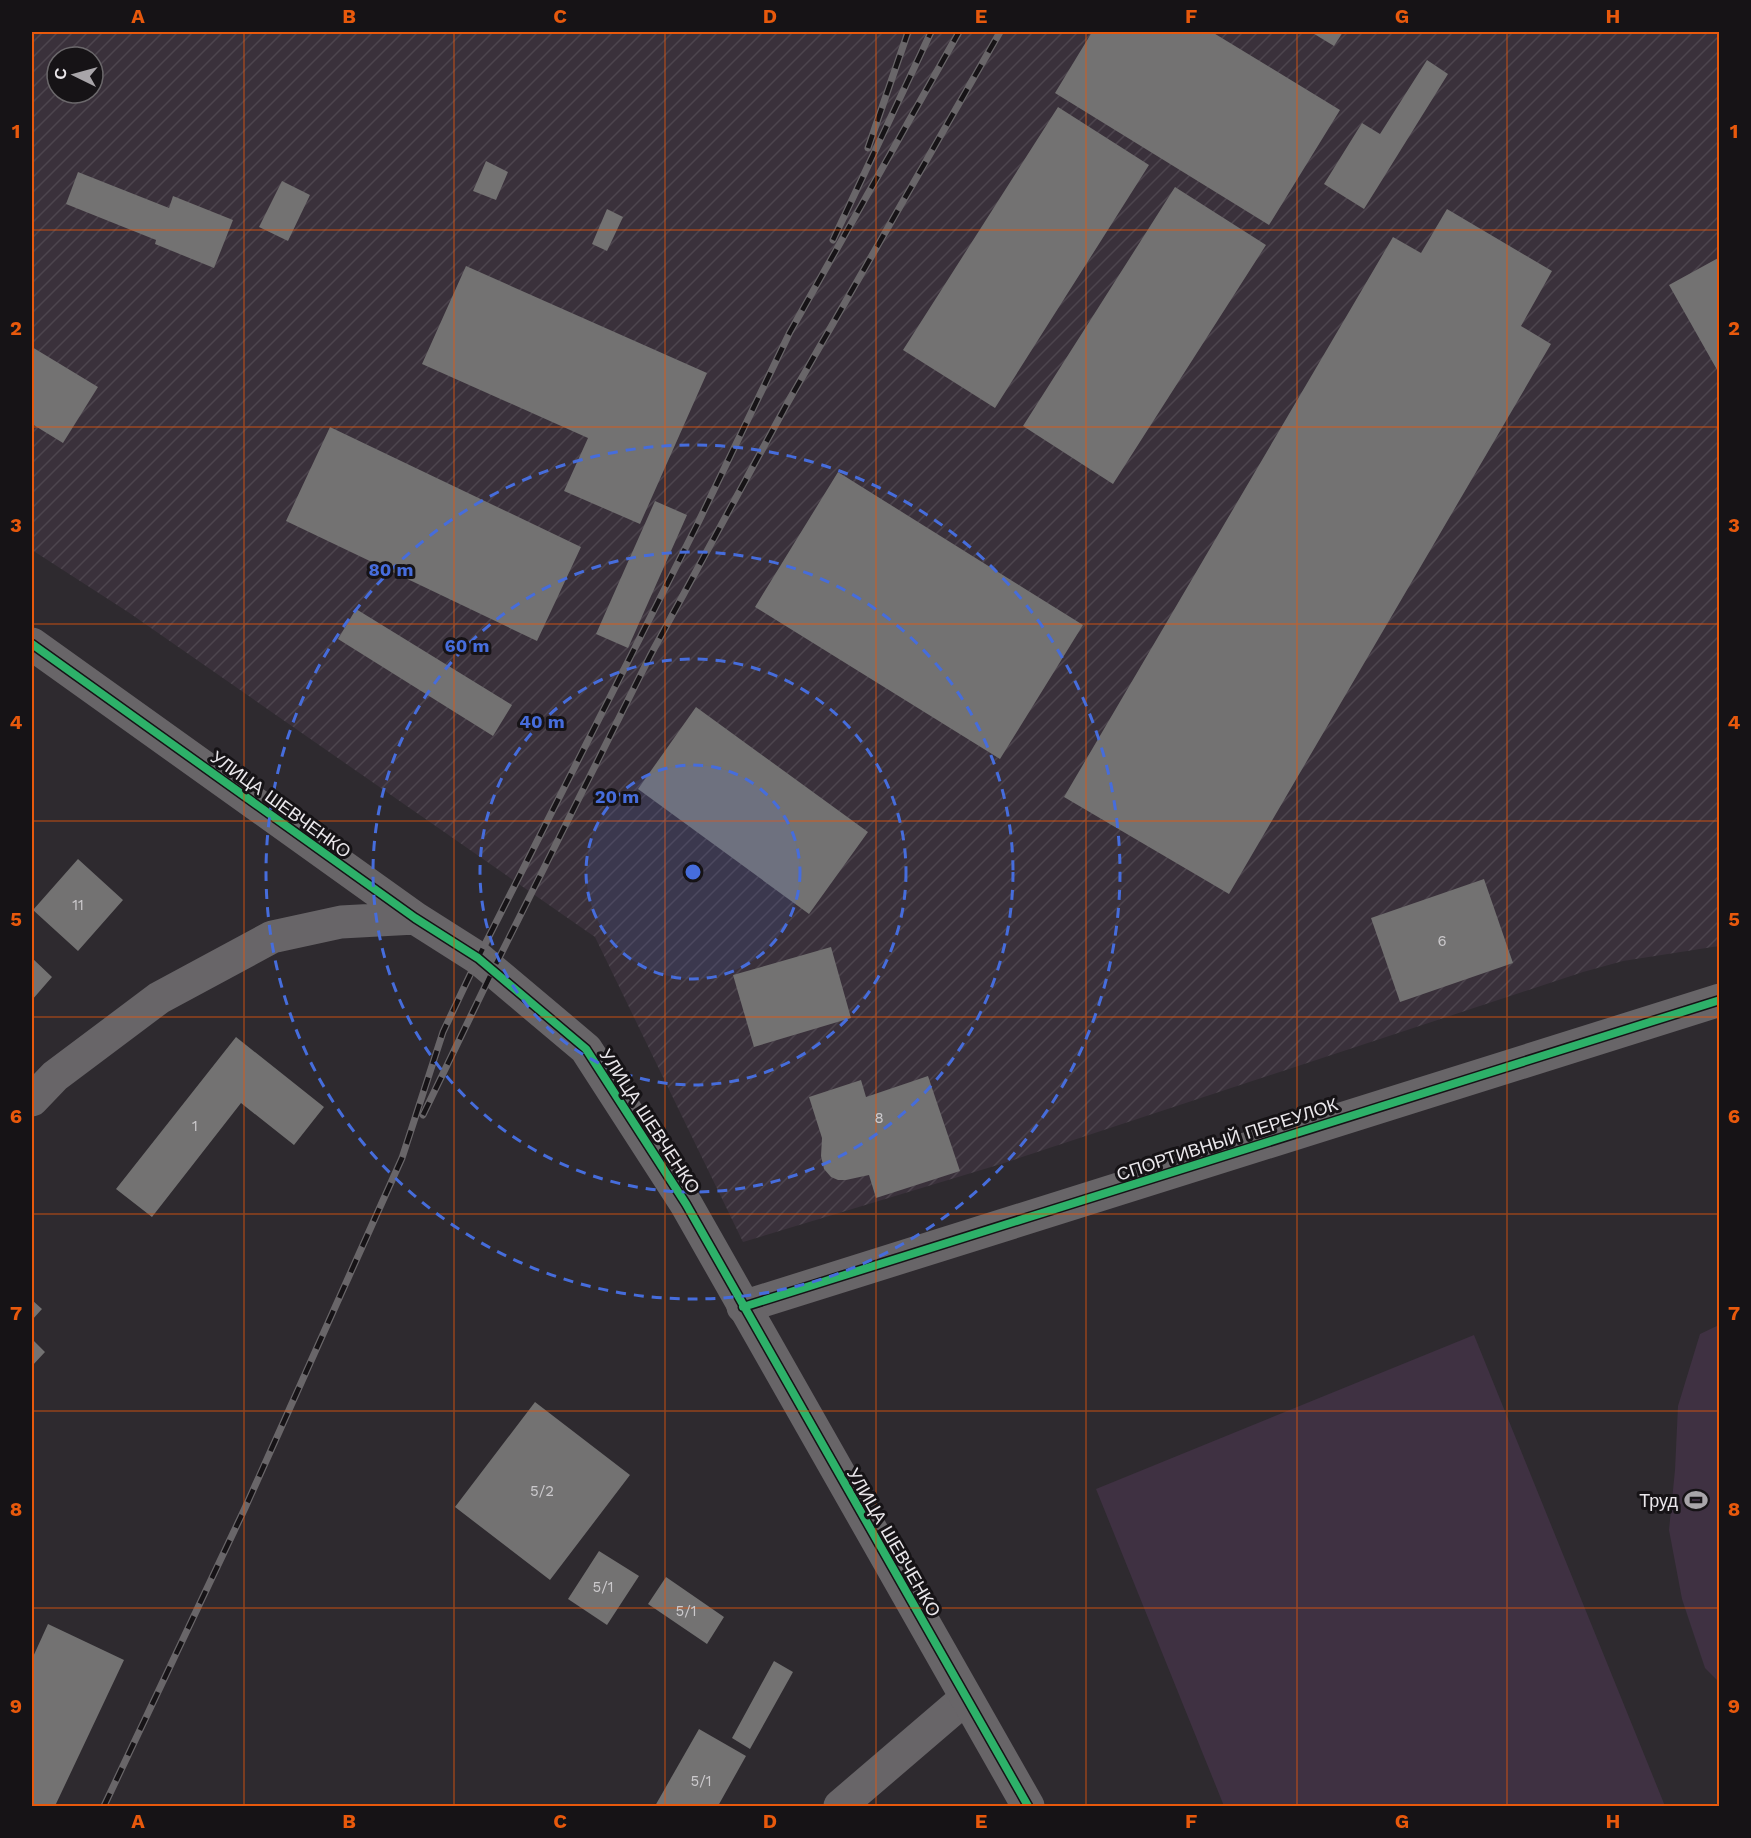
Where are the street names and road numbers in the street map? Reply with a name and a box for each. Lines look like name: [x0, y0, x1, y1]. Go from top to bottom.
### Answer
street label: УЛИЦА ШЕВЧЕНКО: [207, 746, 355, 862]
street label: УЛИЦА ШЕВЧЕНКО: [595, 1045, 705, 1197]
street label: СПОРТИВНЫЙ ПЕРЕУЛОК: [1114, 1093, 1341, 1185]
street label: УЛИЦА ШЕВЧЕНКО: [843, 1464, 945, 1620]

